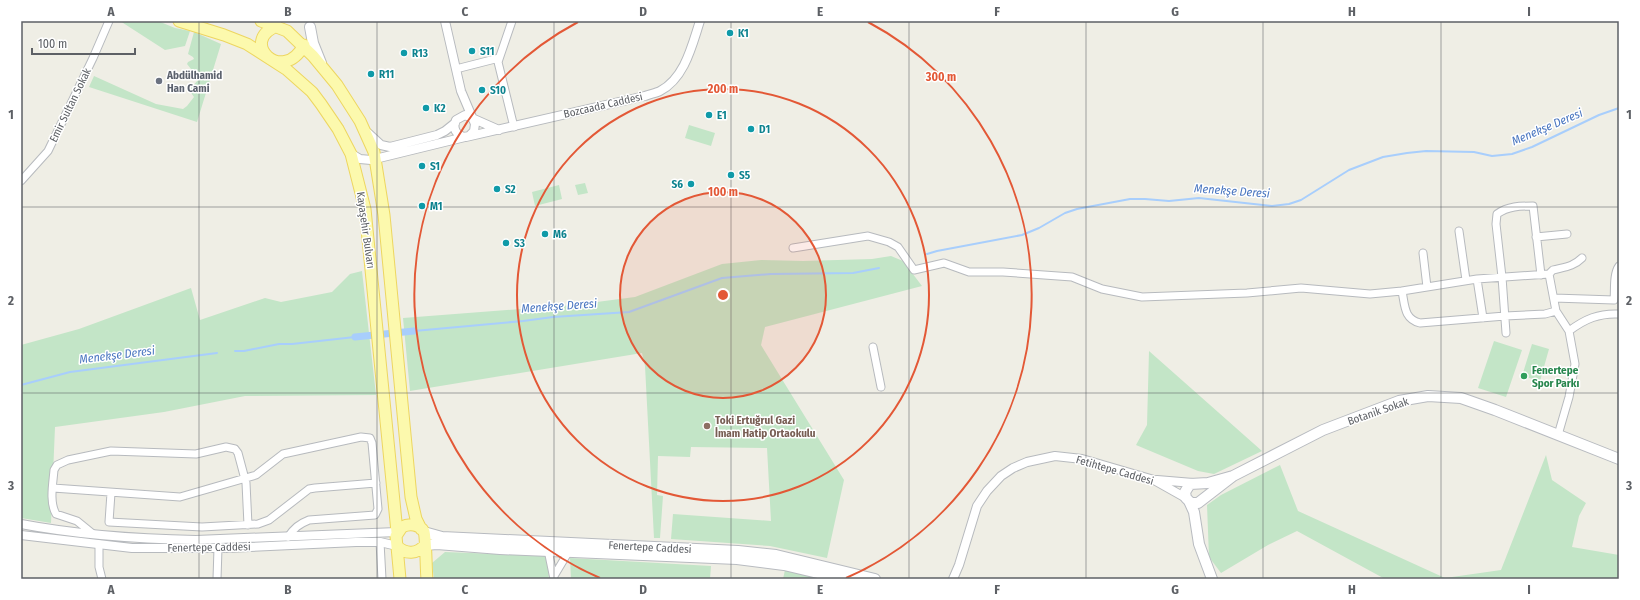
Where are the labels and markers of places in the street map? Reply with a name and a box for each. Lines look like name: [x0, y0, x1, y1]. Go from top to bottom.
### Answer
place label: K1: [738, 27, 749, 40]
marker: K1: [725, 28, 735, 38]
place label: S11: [480, 45, 494, 58]
marker: S11: [467, 46, 477, 56]
place label: R13: [412, 47, 428, 60]
marker: R13: [399, 48, 409, 58]
place label: R11: [379, 68, 394, 81]
place label: Abdülhamid Han Cami: [166, 69, 222, 95]
marker: R11: [366, 69, 376, 79]
marker: Abdülhamid Han Cami: [154, 76, 164, 86]
place label: S10: [490, 84, 506, 97]
marker: S10: [477, 85, 487, 95]
place label: K2: [434, 102, 445, 115]
marker: K2: [421, 103, 431, 113]
place label: E1: [717, 109, 727, 122]
marker: E1: [704, 110, 714, 120]
place label: D1: [759, 123, 770, 136]
marker: D1: [746, 124, 756, 134]
place label: S1: [430, 160, 440, 173]
marker: S1: [417, 161, 427, 171]
place label: S5: [739, 169, 751, 182]
marker: S5: [726, 170, 736, 180]
place label: S6: [672, 178, 683, 191]
marker: S6: [686, 179, 696, 189]
place label: S2: [505, 183, 516, 196]
marker: S2: [492, 184, 502, 194]
place label: M1: [430, 200, 442, 213]
marker: M1: [417, 201, 427, 211]
place label: M6: [553, 228, 567, 241]
marker: M6: [540, 229, 550, 239]
place label: S3: [514, 237, 525, 250]
marker: S3: [501, 238, 511, 248]
centre of rings: [716, 288, 730, 302]
place label: Fenertepe Spor Parkı: [1532, 364, 1579, 390]
marker: Fenertepe Spor Parkı: [1519, 371, 1529, 381]
place label: Toki Ertuğrul Gazi İmam Hatip Ortaokulu: [715, 414, 816, 440]
marker: Toki Ertuğrul Gazi İmam Hatip Ortaokulu: [702, 421, 712, 431]

